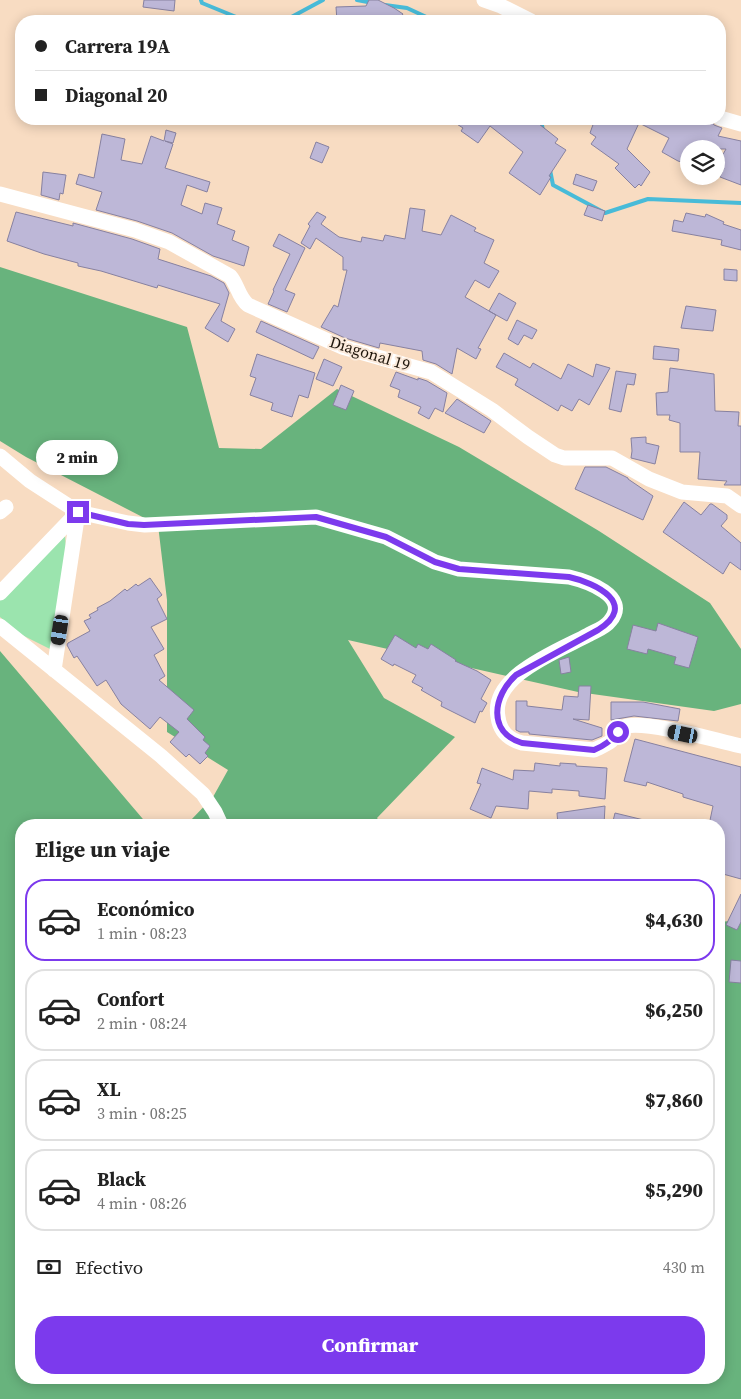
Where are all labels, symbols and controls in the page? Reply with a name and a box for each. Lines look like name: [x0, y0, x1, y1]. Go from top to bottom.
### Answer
text: Carrera 19A: [65, 33, 170, 59]
text: Diagonal 20: [65, 82, 168, 108]
map controls: [680, 140, 725, 185]
button: layers: [680, 140, 725, 185]
street label: Diagonal 19: [327, 330, 413, 376]
callout: 2 min: [37, 440, 119, 474]
text: 2 min: [56, 446, 98, 468]
route end: [67, 501, 89, 523]
car: [50, 614, 69, 646]
route start: [607, 721, 629, 743]
car: [666, 724, 699, 744]
text: Elige un viaje: [35, 834, 170, 864]
text: Económico: [97, 896, 195, 922]
icon: car: [37, 898, 82, 943]
text: $4,630: [645, 907, 703, 933]
text: 1 min · 08:23: [97, 922, 187, 944]
text: Confort: [97, 986, 164, 1012]
icon: car: [37, 988, 82, 1033]
text: $6,250: [645, 997, 703, 1023]
text: 2 min · 08:24: [97, 1012, 187, 1034]
text: XL: [97, 1076, 120, 1102]
icon: car: [37, 1078, 82, 1123]
text: $7,860: [645, 1087, 703, 1113]
text: 3 min · 08:25: [97, 1102, 187, 1124]
text: Black: [97, 1166, 146, 1192]
icon: car: [37, 1168, 82, 1213]
text: $5,290: [645, 1177, 703, 1203]
text: 4 min · 08:26: [97, 1192, 187, 1214]
icon: cash: [35, 1253, 63, 1281]
text: Efectivo: [75, 1254, 143, 1280]
text: 430 m: [663, 1256, 705, 1278]
button: Confirmar: [35, 1316, 705, 1374]

